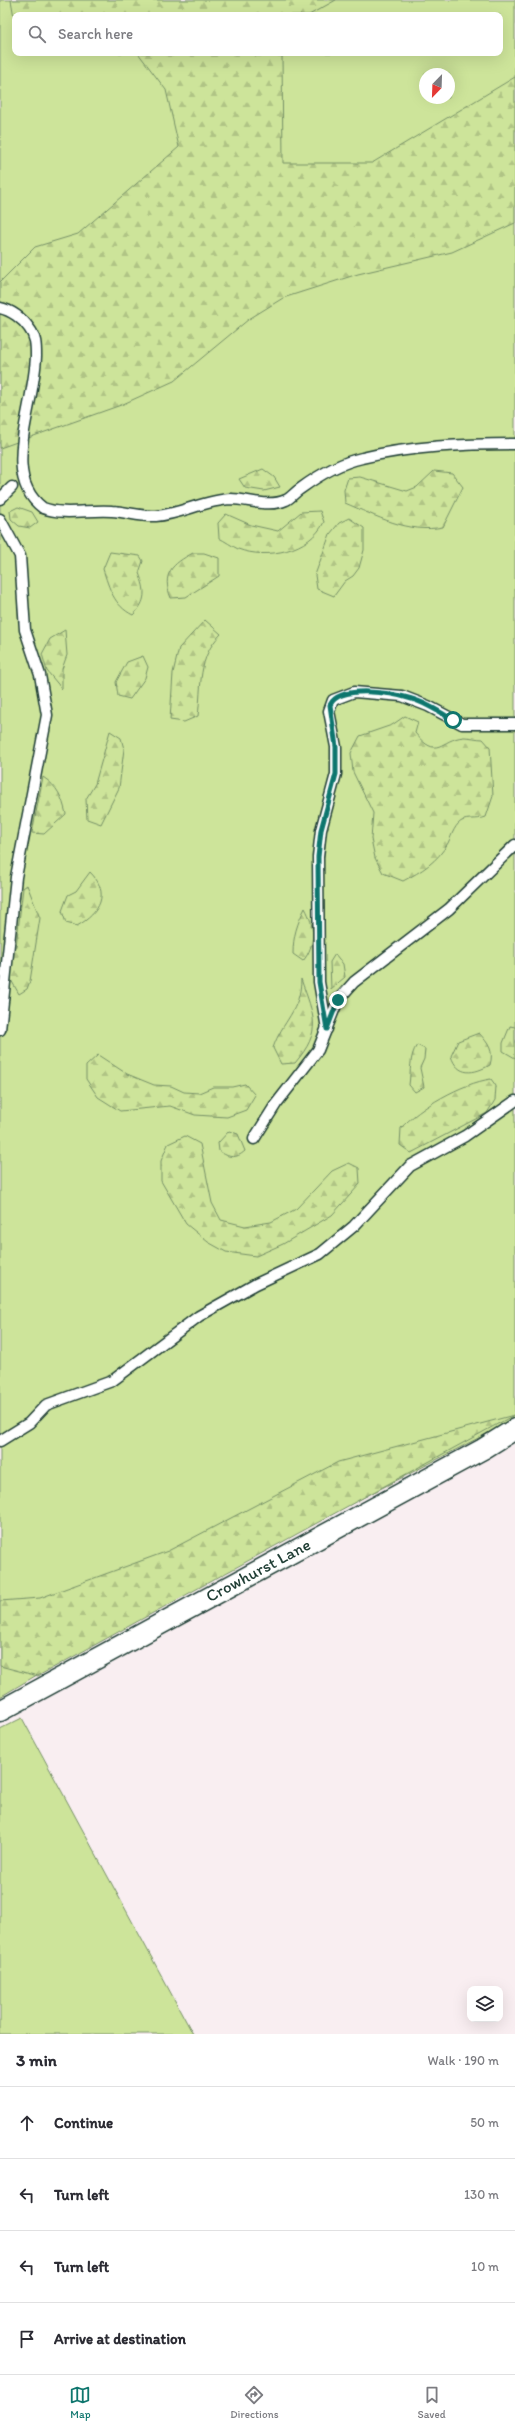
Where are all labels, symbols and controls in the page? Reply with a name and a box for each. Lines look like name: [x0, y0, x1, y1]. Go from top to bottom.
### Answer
search box: [12, 12, 503, 56]
icon: search: [26, 23, 48, 45]
text: Search here: [58, 25, 133, 43]
north arrow: [419, 68, 455, 104]
route start: [444, 711, 462, 729]
route end: [329, 991, 347, 1009]
street label: Crowhurst Lane: [202, 1534, 314, 1606]
map controls: [467, 1986, 503, 2022]
button: layers: [467, 1986, 503, 2022]
text: 3 min: [16, 2050, 57, 2070]
text: Walk · 190 m: [428, 2053, 499, 2068]
icon: ahead: [16, 2112, 38, 2134]
text: Continue: [54, 2114, 113, 2132]
text: 50 m: [470, 2115, 499, 2130]
icon: left: [16, 2184, 38, 2206]
text: Turn left: [54, 2186, 109, 2204]
text: 130 m: [464, 2187, 499, 2202]
icon: left: [16, 2256, 38, 2278]
text: Turn left: [54, 2258, 109, 2276]
text: 10 m: [471, 2259, 499, 2274]
icon: arrive: [16, 2328, 38, 2350]
text: Arrive at destination: [54, 2330, 186, 2348]
tab: Map: [69, 2384, 91, 2421]
tab: Directions: [230, 2384, 279, 2421]
tab: Saved: [417, 2384, 446, 2421]

